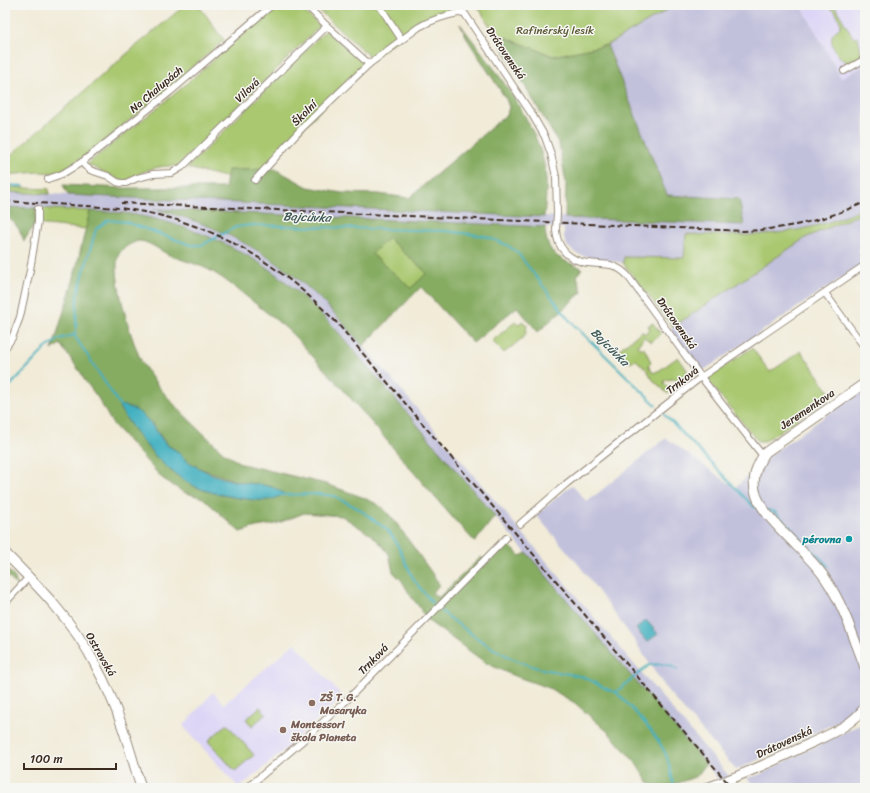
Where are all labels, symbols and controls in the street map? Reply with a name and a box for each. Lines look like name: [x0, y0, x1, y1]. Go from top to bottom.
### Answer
park label: Rafinérský lesík: [516, 21, 594, 40]
street label: Drátovenská: [481, 23, 531, 84]
street label: Na Chalupách: [125, 61, 188, 118]
street label: Vilová: [230, 73, 265, 107]
street label: Školní: [287, 94, 323, 131]
water label: Bajcůvka: [283, 205, 333, 229]
street label: Drátovenská: [652, 293, 702, 354]
water label: Bajcůvka: [585, 322, 636, 373]
street label: Trnková: [662, 361, 703, 399]
street label: Jeremenkova: [775, 384, 839, 435]
place label: pérovna: [802, 530, 841, 549]
marker: pérovna: [844, 534, 854, 544]
street label: Ostravská: [80, 628, 121, 680]
street label: Trnková: [353, 639, 394, 679]
place label: ZŠ T. G. Masaryka: [319, 688, 367, 720]
marker: ZŠ T. G. Masaryka: [307, 698, 317, 708]
place label: Montessori škola Pianeta: [290, 715, 357, 747]
street label: Drátovenská: [753, 721, 816, 764]
marker: Montessori škola Pianeta: [278, 725, 288, 735]
scale bar: [24, 745, 116, 771]
text: 100 m: [30, 748, 63, 770]

